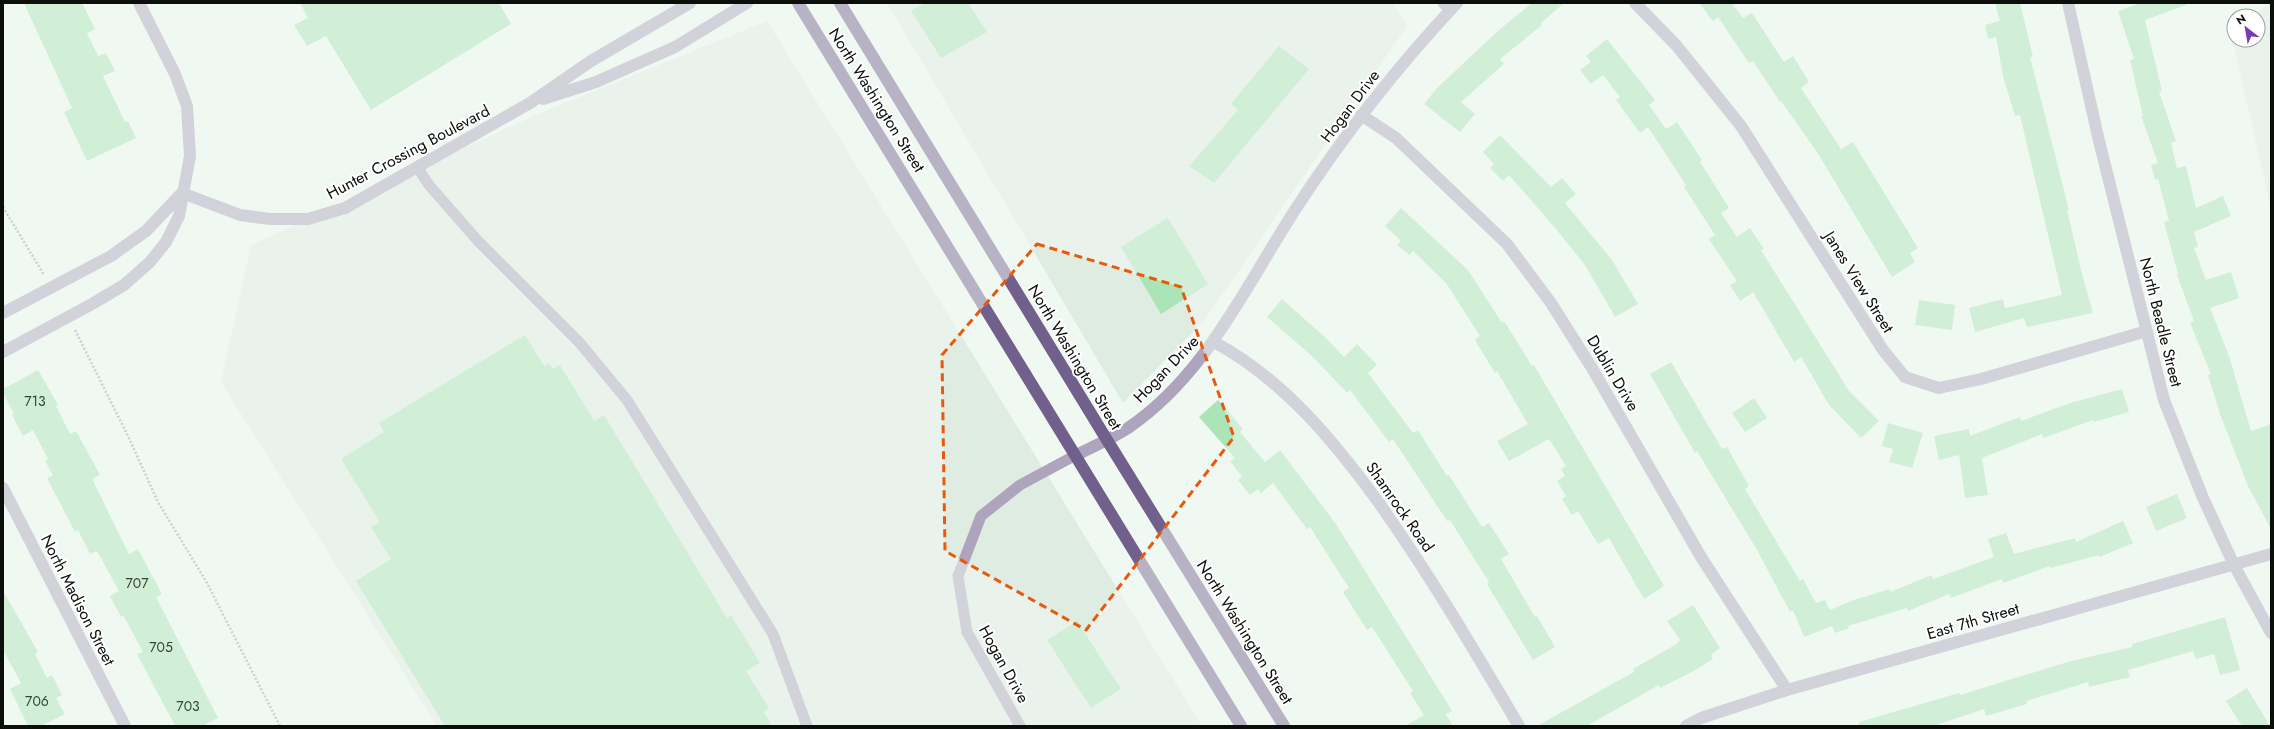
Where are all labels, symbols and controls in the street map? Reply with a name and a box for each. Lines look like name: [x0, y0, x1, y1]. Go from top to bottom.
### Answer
north arrow: [2226, 8, 2266, 48]
text: N: [2233, 10, 2249, 29]
street label: North Washington Street: [823, 23, 931, 177]
street label: Hogan Drive: [1315, 65, 1385, 147]
street label: Hunter Crossing Boulevard: [322, 99, 494, 205]
street label: Janes View Street: [1817, 225, 1900, 337]
street label: North Beadle Street: [2134, 255, 2188, 389]
street label: North Washington Street: [1022, 280, 1128, 434]
street label: Hogan Drive: [1128, 330, 1204, 408]
street label: Dublin Drive: [1581, 331, 1645, 415]
house number: 713: [24, 391, 46, 411]
street label: Shamrock Road: [1360, 457, 1440, 557]
street label: North Madison Street: [35, 531, 121, 670]
street label: North Washington Street: [1191, 555, 1299, 709]
house number: 707: [125, 573, 149, 593]
street label: East 7th Street: [1924, 597, 2022, 645]
street label: Hogan Drive: [973, 621, 1035, 707]
house number: 705: [149, 637, 173, 657]
house number: 706: [25, 691, 49, 711]
house number: 703: [176, 696, 200, 716]

